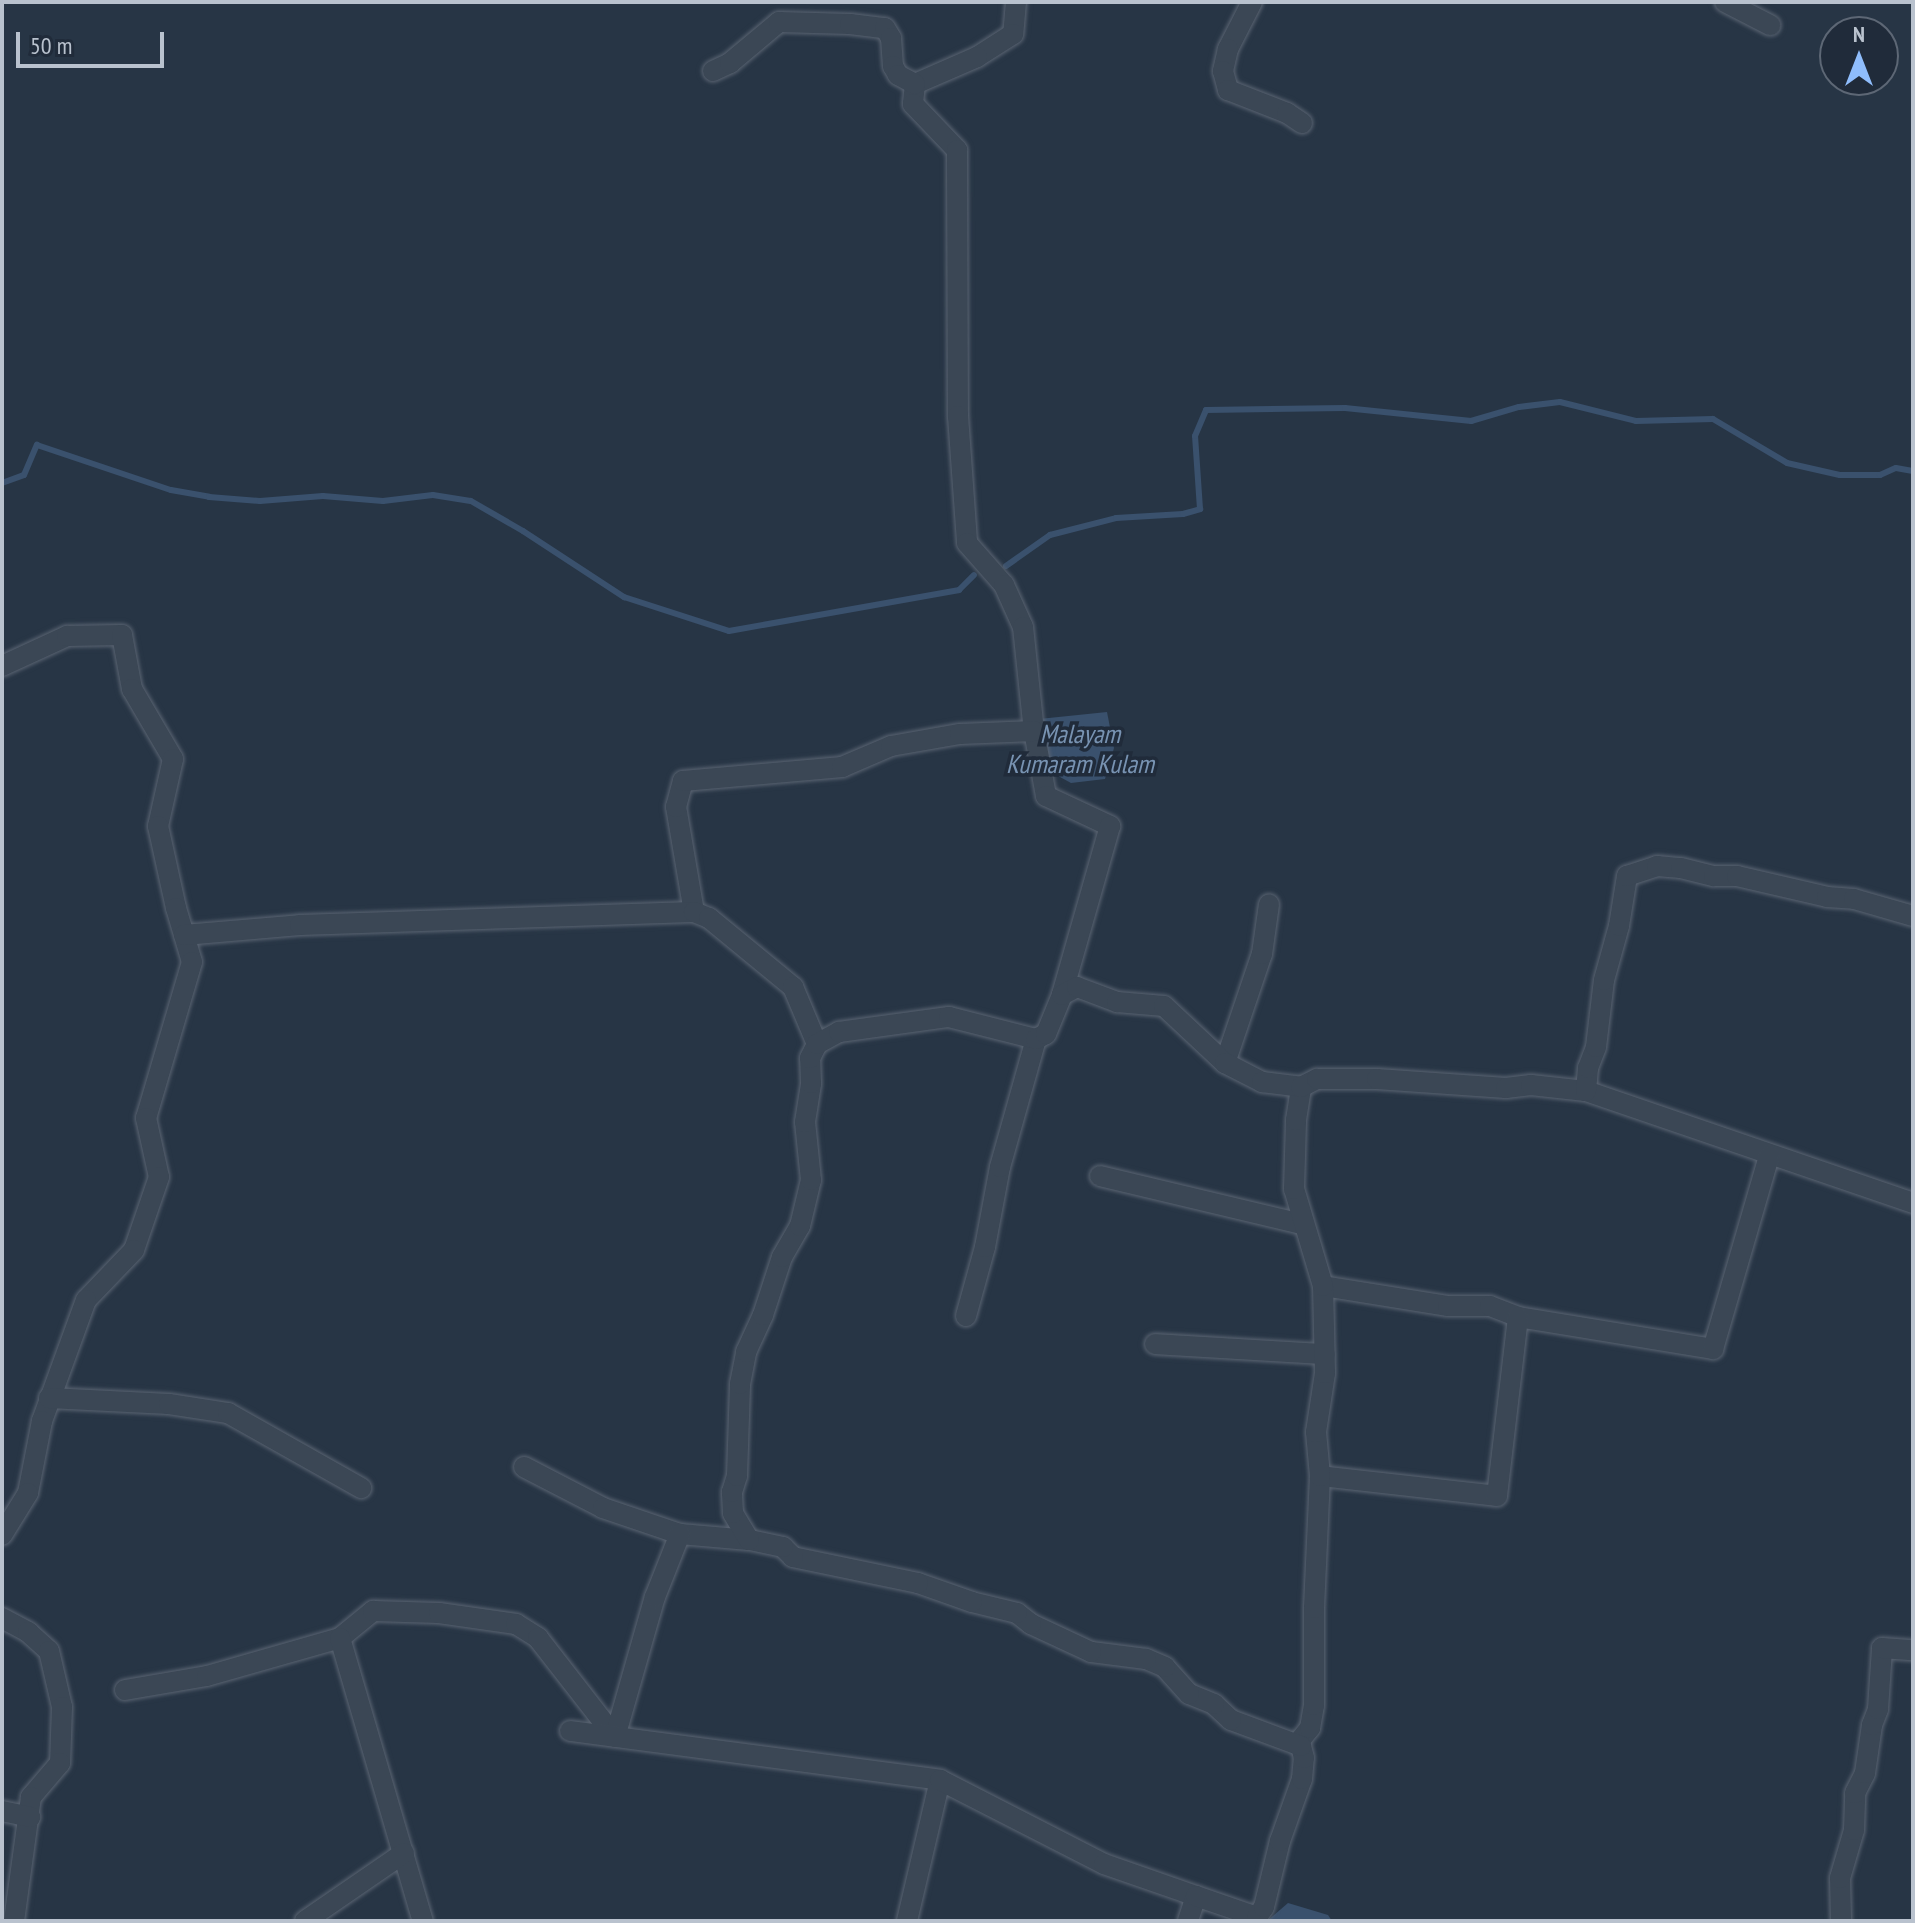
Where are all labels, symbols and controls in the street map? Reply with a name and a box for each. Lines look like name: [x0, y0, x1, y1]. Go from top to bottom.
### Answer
scale bar: [20, 16, 168, 66]
north arrow: [1819, 16, 1899, 96]
text: N: [1853, 20, 1865, 48]
text: 50 m: [30, 30, 72, 61]
water label: Malayam Kumaram Kulam: [1006, 718, 1154, 780]

